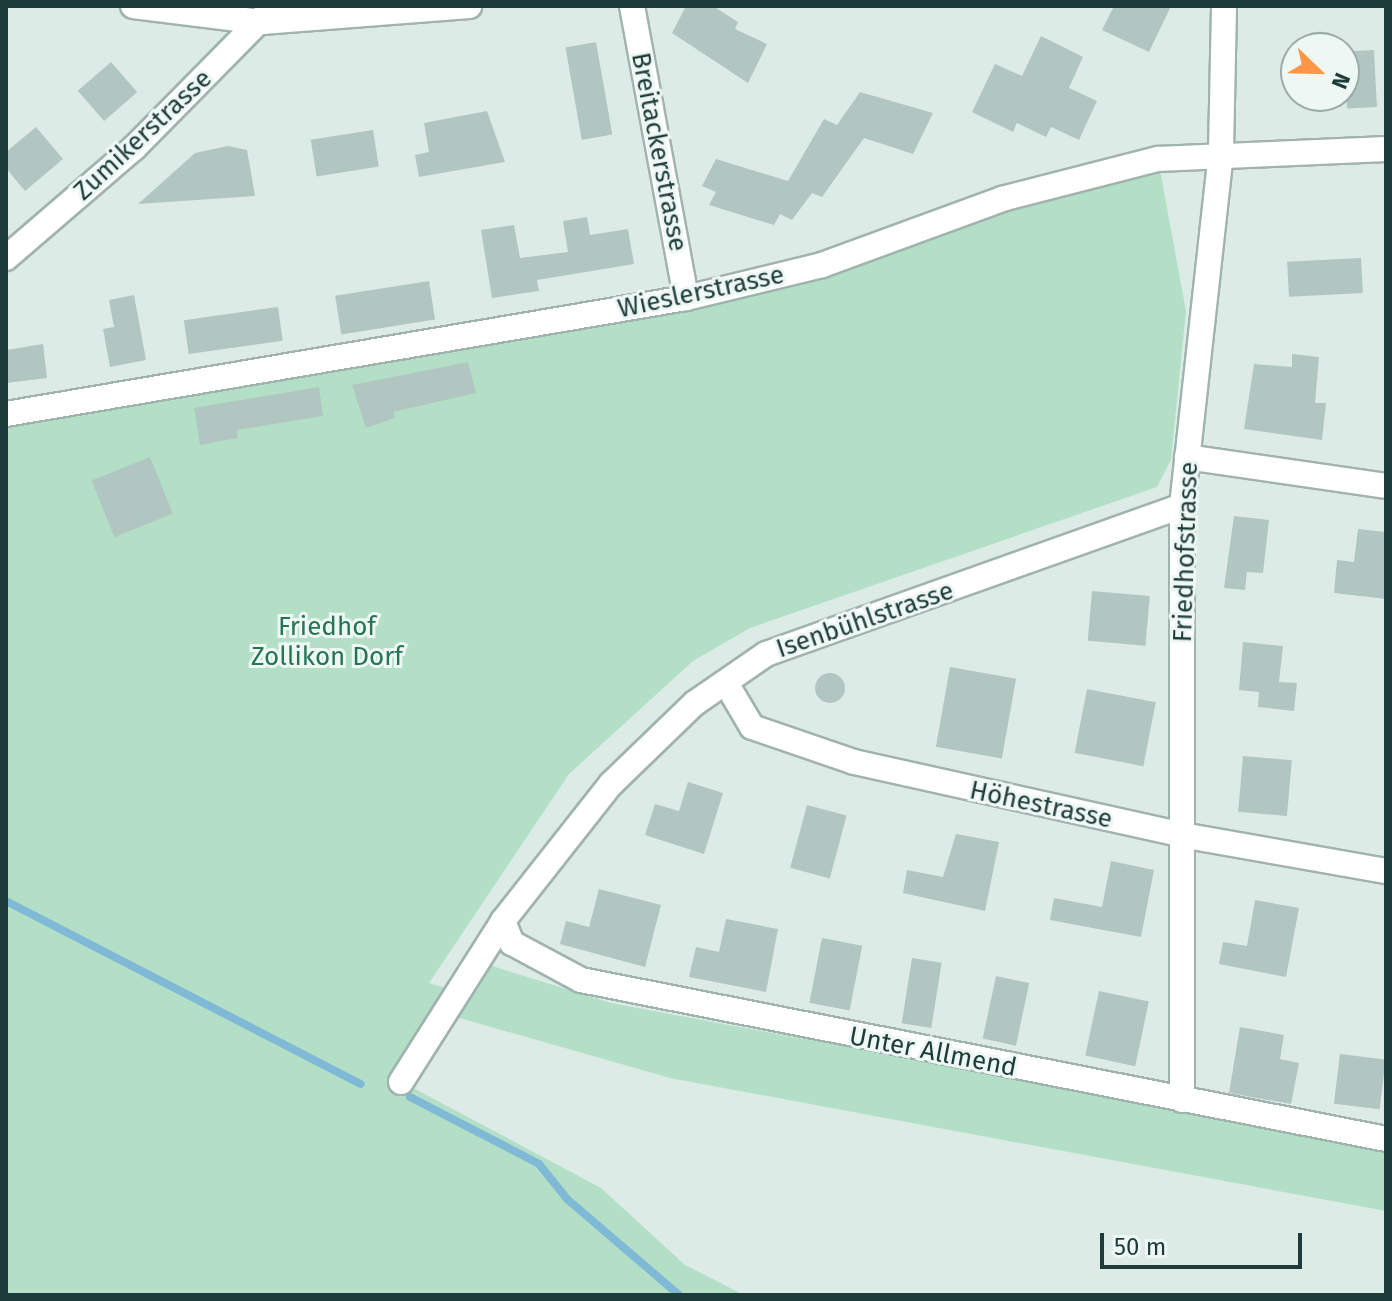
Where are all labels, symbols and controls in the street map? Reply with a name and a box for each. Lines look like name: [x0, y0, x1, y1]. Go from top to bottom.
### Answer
north arrow: [1280, 32, 1360, 112]
street label: Breitackerstrasse: [624, 50, 694, 254]
street label: Zumikerstrasse: [67, 63, 219, 207]
text: N: [1325, 69, 1356, 93]
street label: Wieslerstrasse: [615, 259, 787, 325]
street label: Friedhofstrasse: [1167, 461, 1205, 643]
street label: Isenbühlstrasse: [772, 575, 958, 665]
park label: Friedhof Zollikon Dorf: [251, 611, 403, 672]
street label: Höhestrasse: [967, 775, 1115, 835]
street label: Unter Allmend: [847, 1020, 1019, 1084]
scale bar: [1104, 1217, 1306, 1267]
text: 50 m: [1114, 1233, 1166, 1261]

